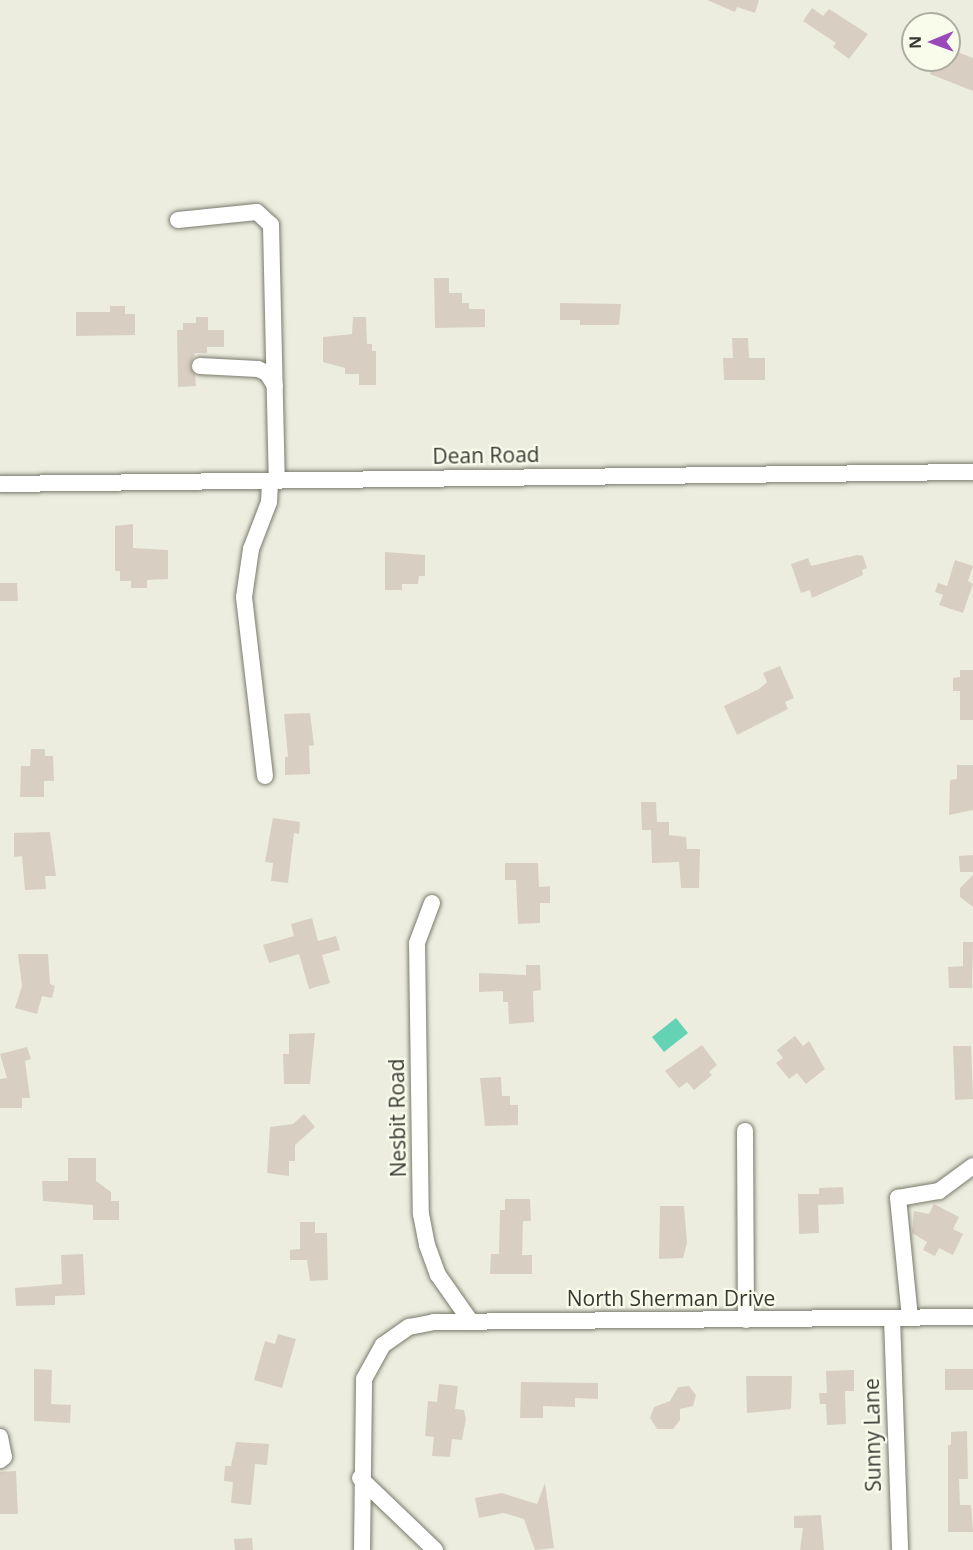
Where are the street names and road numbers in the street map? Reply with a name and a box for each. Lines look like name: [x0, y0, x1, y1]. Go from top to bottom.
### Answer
street label: Dean Road: [432, 441, 540, 469]
street label: Nesbit Road: [383, 1058, 411, 1178]
street label: North Sherman Drive: [567, 1285, 775, 1311]
street label: Sunny Lane: [858, 1378, 886, 1492]

